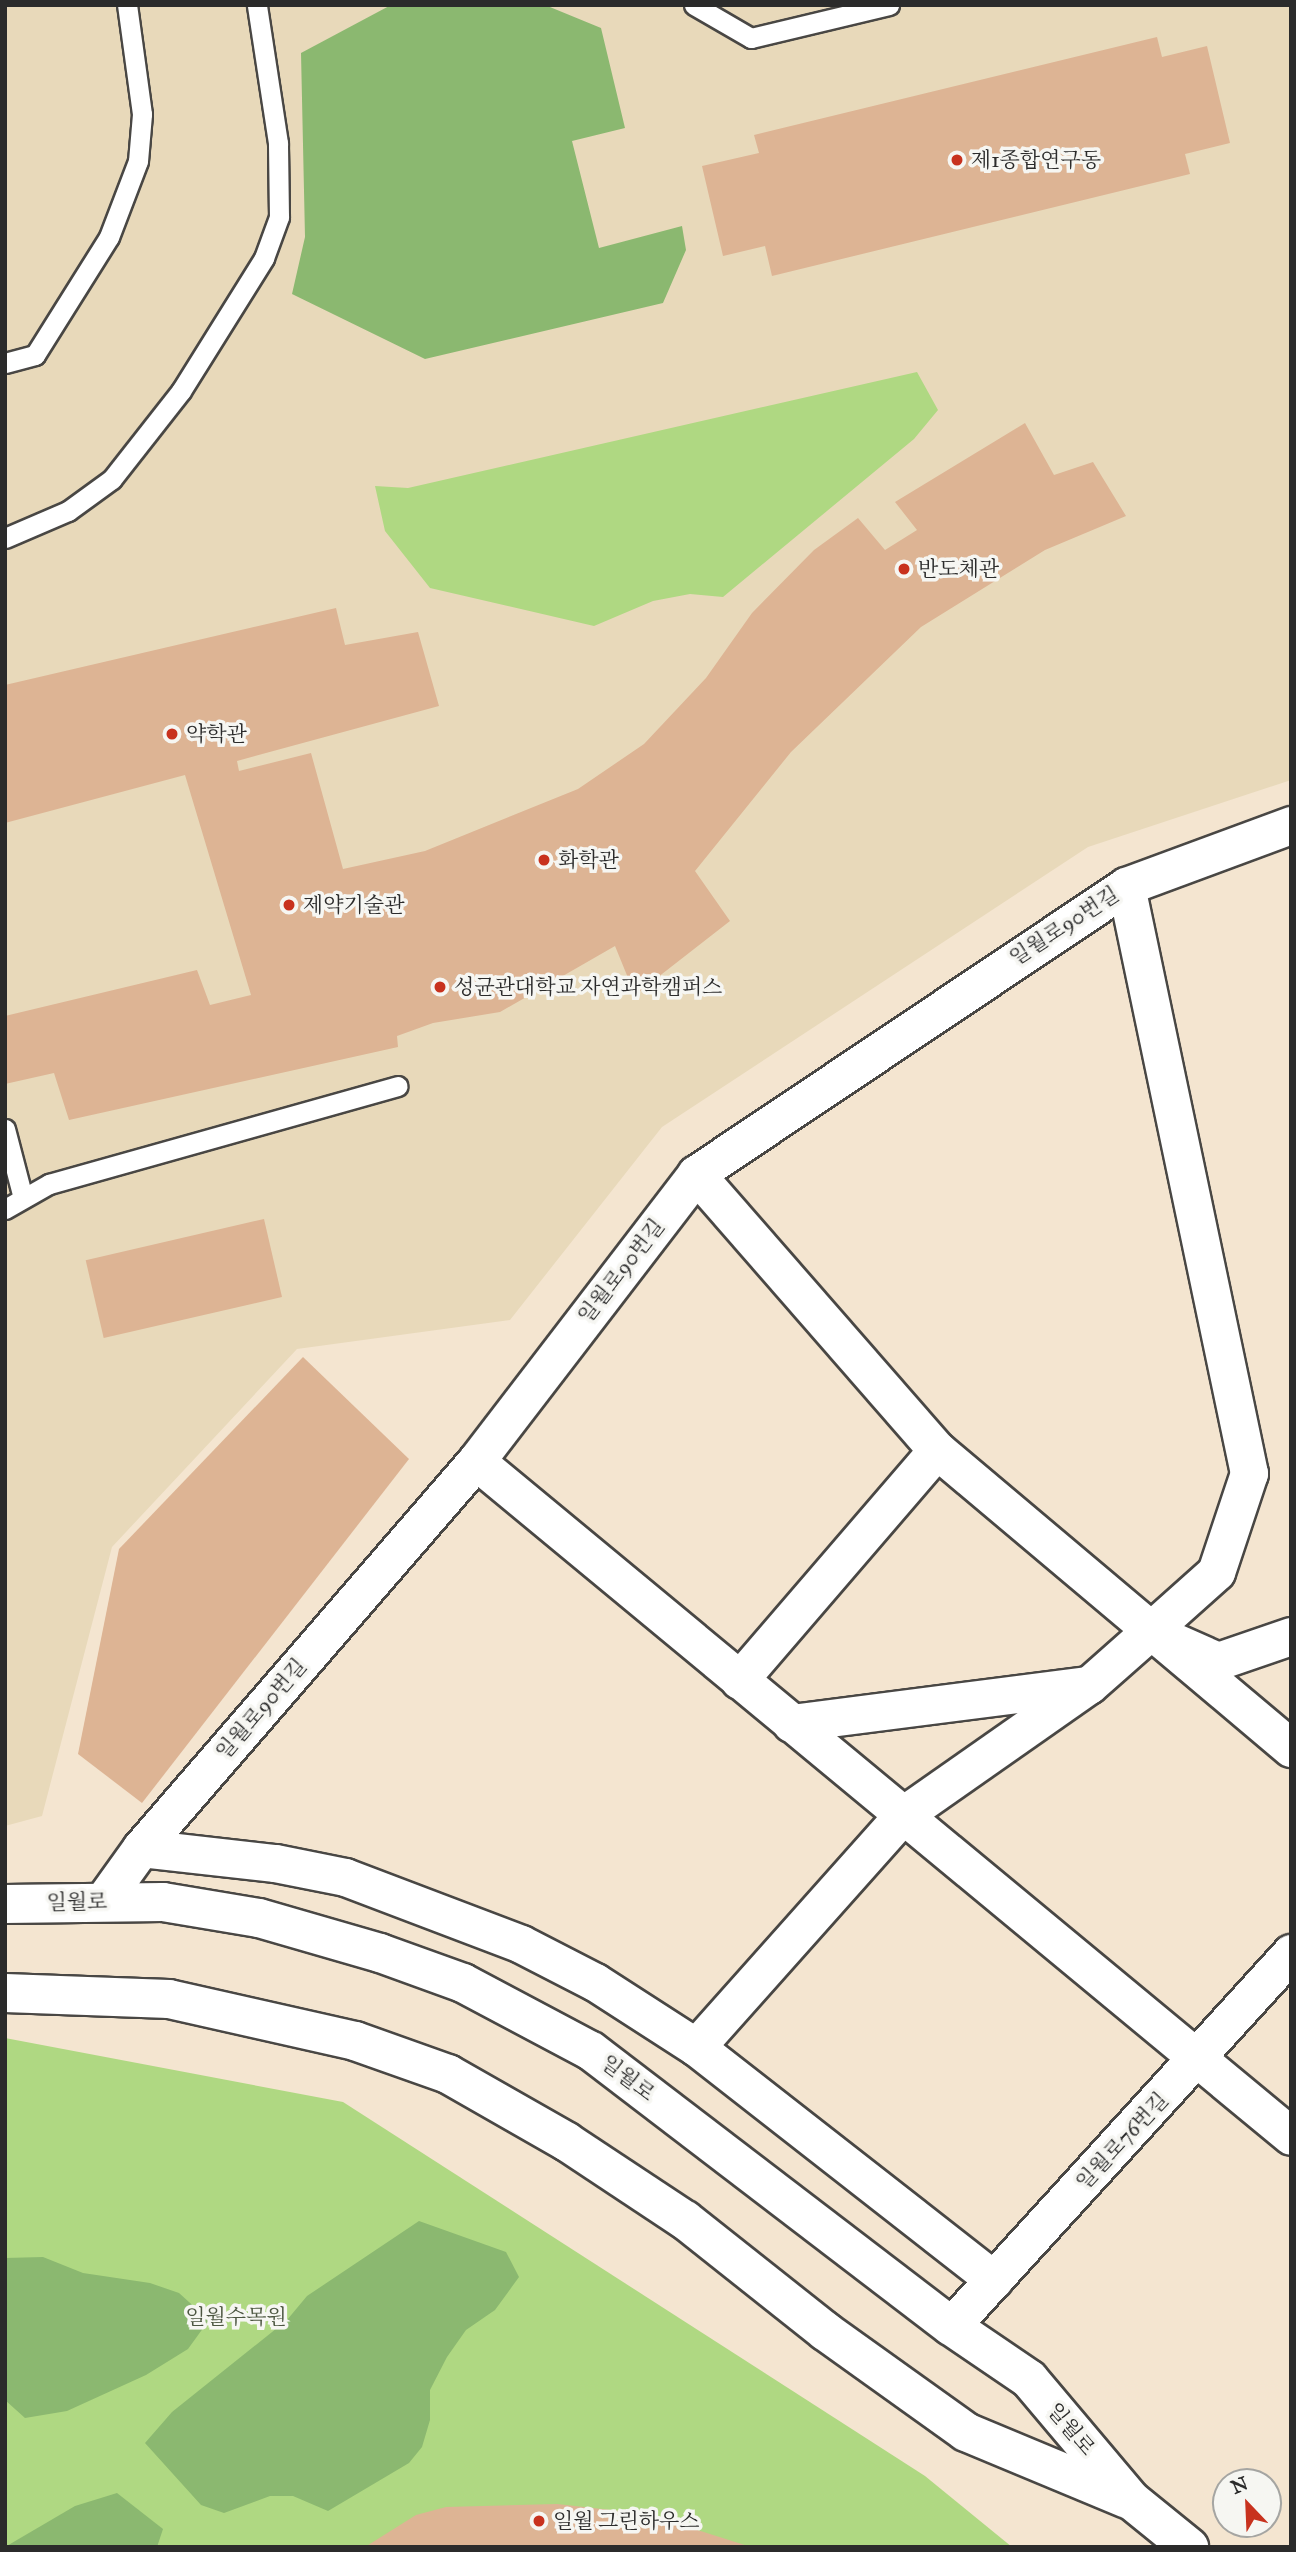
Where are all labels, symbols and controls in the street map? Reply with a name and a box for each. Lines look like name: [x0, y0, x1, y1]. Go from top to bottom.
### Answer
place label: 제1종합연구동: [971, 147, 1101, 173]
marker: 제1종합연구동: [949, 152, 965, 168]
place label: 반도체관: [918, 556, 999, 582]
marker: 반도체관: [896, 561, 912, 577]
place label: 약학관: [186, 721, 247, 747]
marker: 약학관: [164, 726, 180, 742]
place label: 화학관: [558, 847, 619, 873]
marker: 화학관: [536, 852, 552, 868]
street label: 일월로90번길: [1005, 881, 1123, 971]
place label: 제약기술관: [303, 892, 404, 918]
marker: 제약기술관: [281, 897, 297, 913]
place label: 성균관대학교 자연과학캠퍼스: [454, 974, 722, 1000]
marker: 성균관대학교 자연과학캠퍼스: [432, 979, 448, 995]
street label: 일월로90번길: [573, 1214, 669, 1328]
street label: 일월로90번길: [211, 1654, 311, 1764]
street label: 일월로: [46, 1889, 108, 1915]
street label: 일월로: [596, 2050, 660, 2106]
street label: 일월로76번길: [1071, 2087, 1173, 2195]
park label: 일월수목원: [185, 2304, 287, 2330]
street label: 일월로: [1042, 2398, 1100, 2460]
north arrow: [1212, 2468, 1282, 2538]
text: N: [1227, 2471, 1251, 2499]
place label: 일월 그린하우스: [553, 2508, 700, 2534]
marker: 일월 그린하우스: [531, 2513, 547, 2529]

